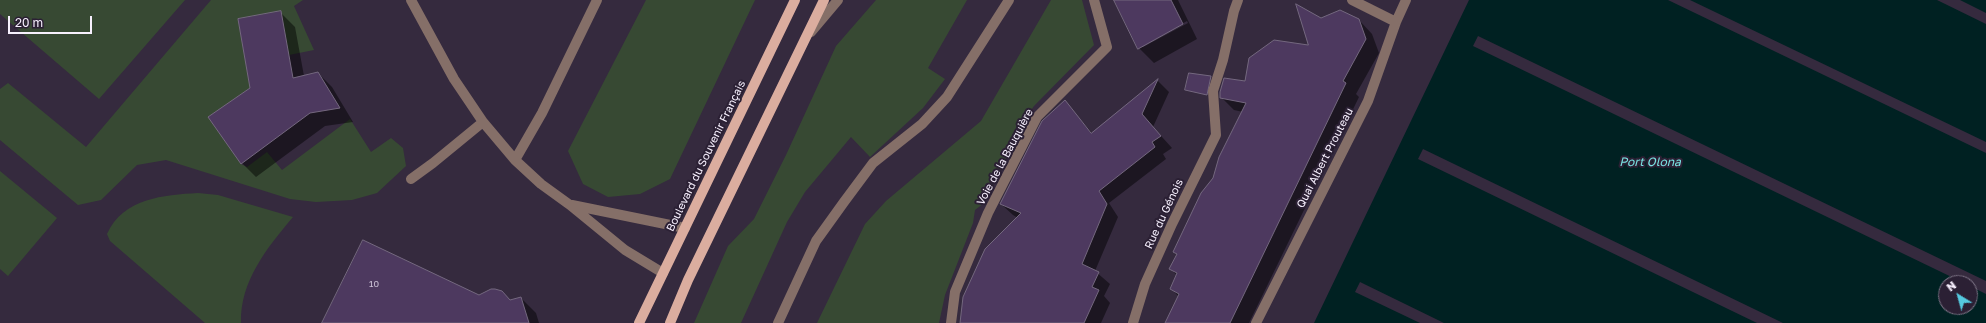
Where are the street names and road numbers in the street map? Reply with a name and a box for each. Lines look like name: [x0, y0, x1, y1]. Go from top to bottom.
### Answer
street label: Boulevard du Souvenir Français: [664, 78, 748, 234]
street label: Quai Albert Prouteau: [1294, 106, 1356, 210]
street label: Voie de la Bauquière: [974, 107, 1036, 207]
street label: Rue du Génois: [1142, 177, 1186, 251]

